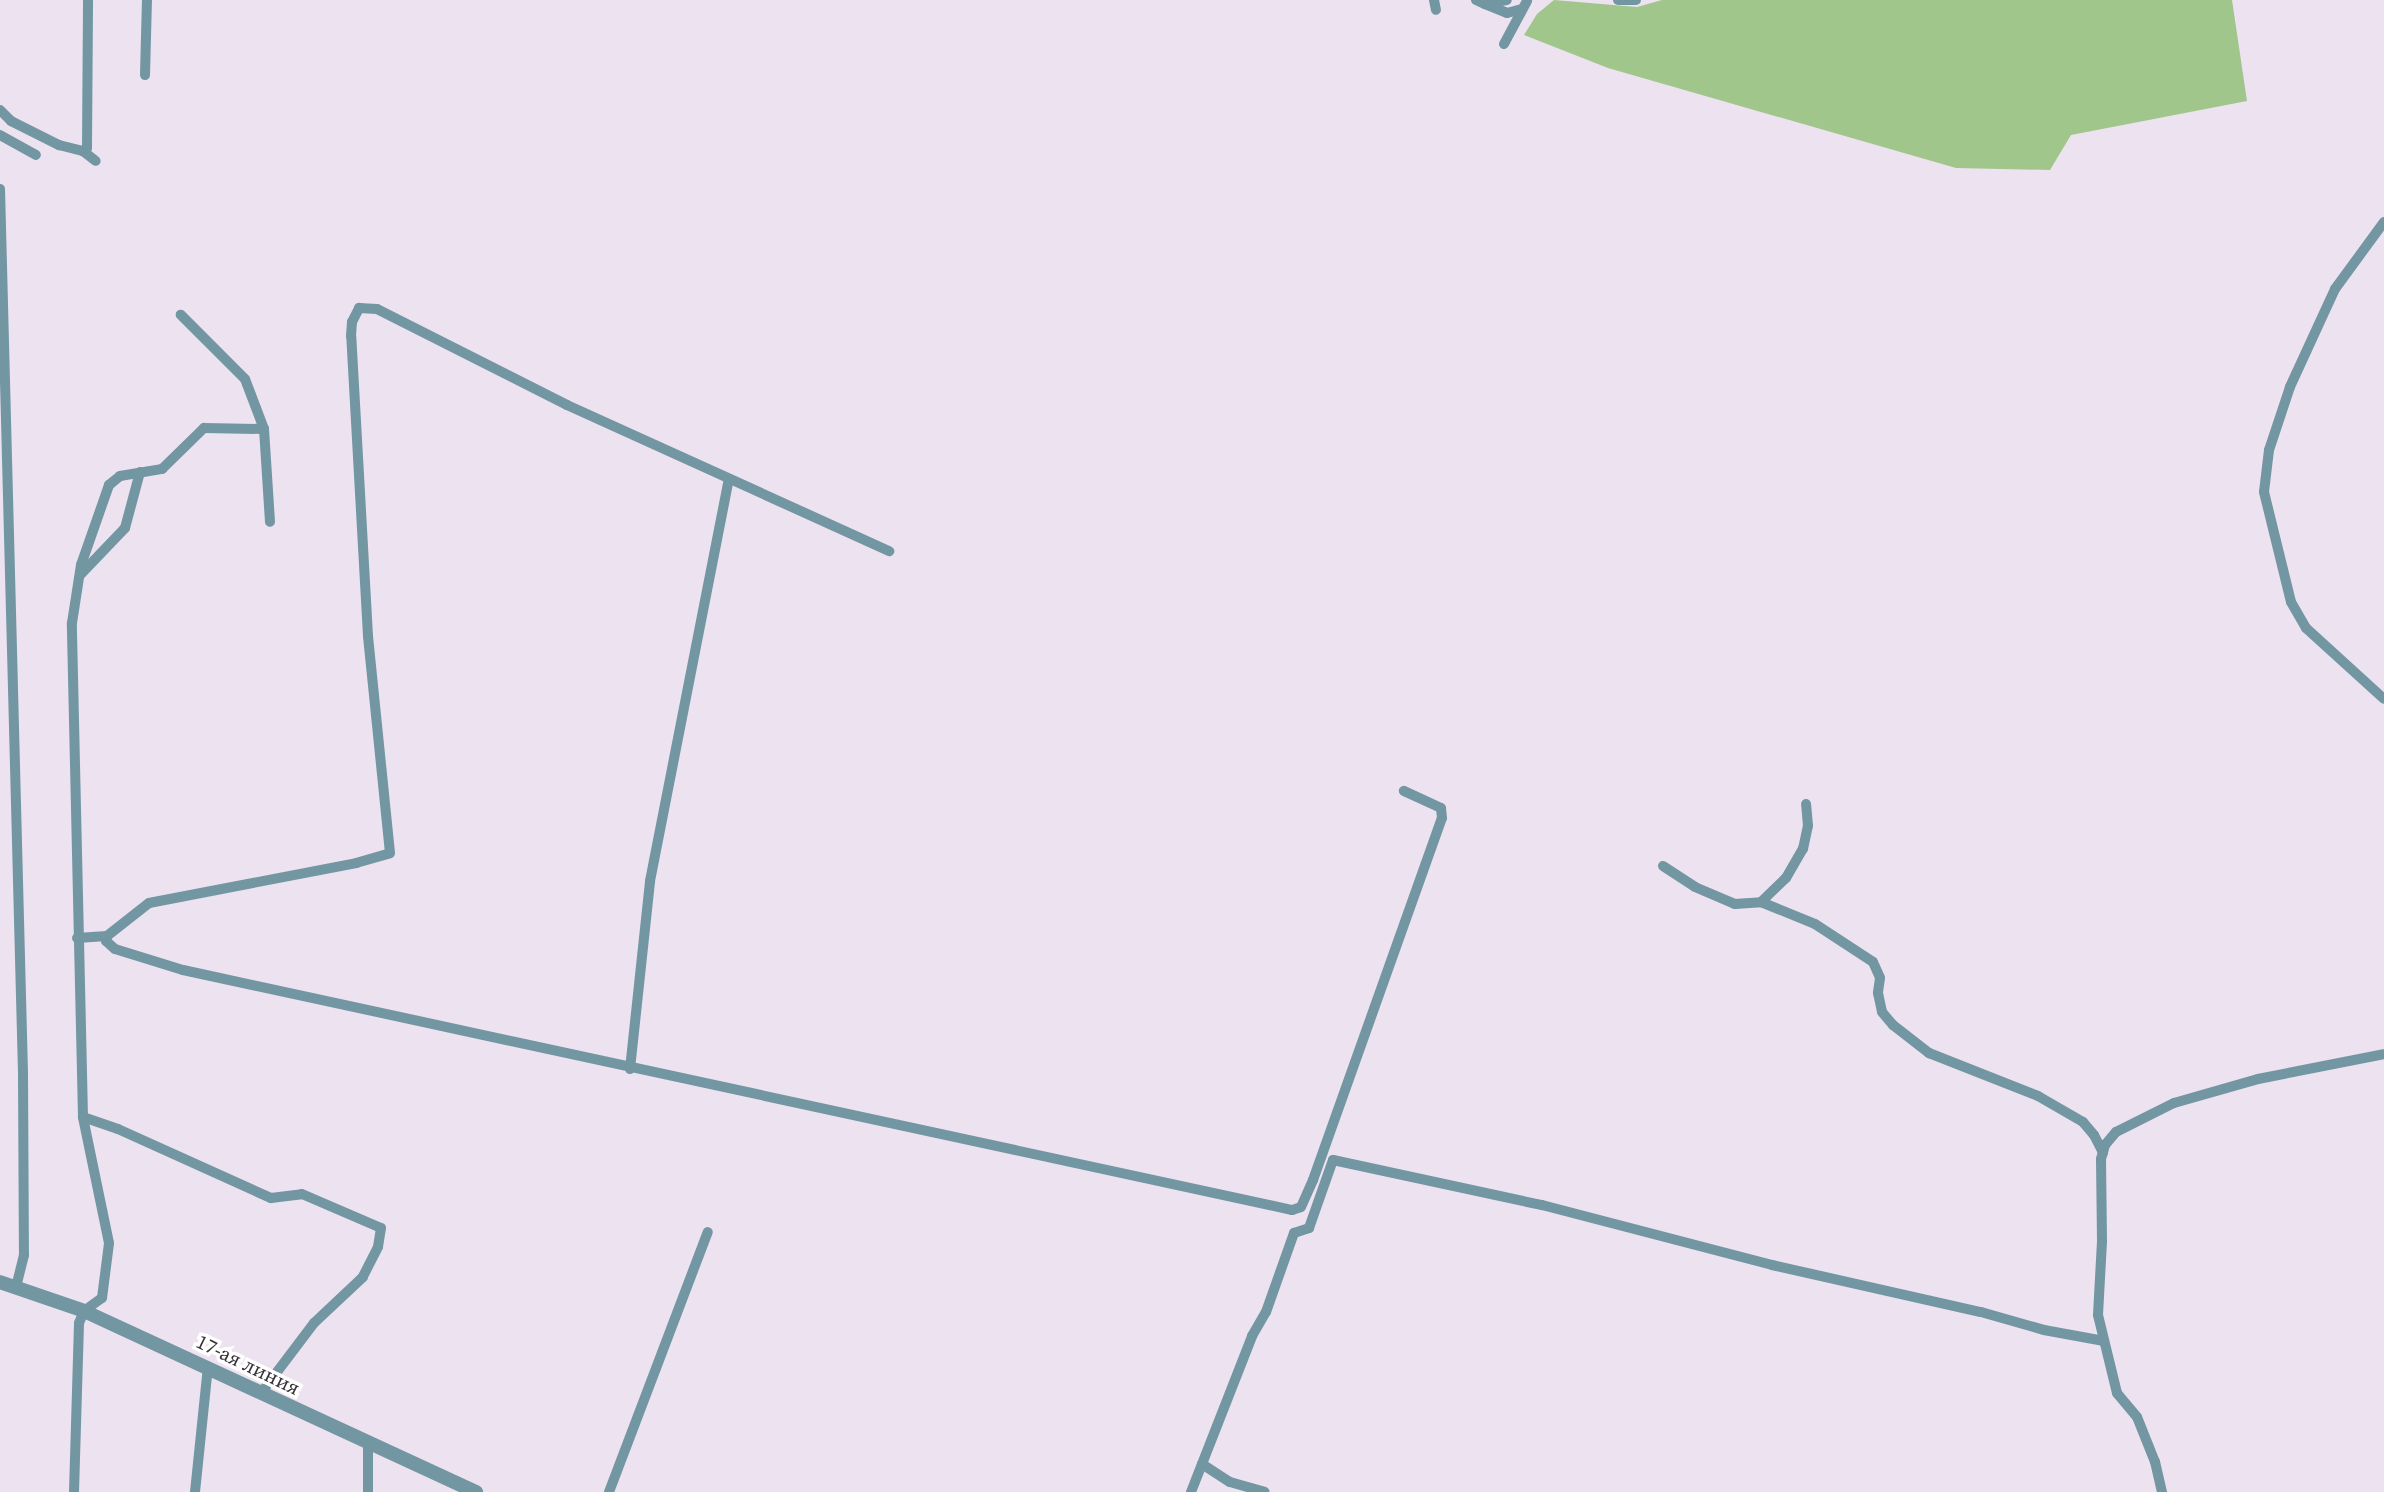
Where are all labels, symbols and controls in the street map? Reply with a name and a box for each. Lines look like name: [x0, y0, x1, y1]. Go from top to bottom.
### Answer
street label: 17-ая линия: [192, 1330, 304, 1400]

